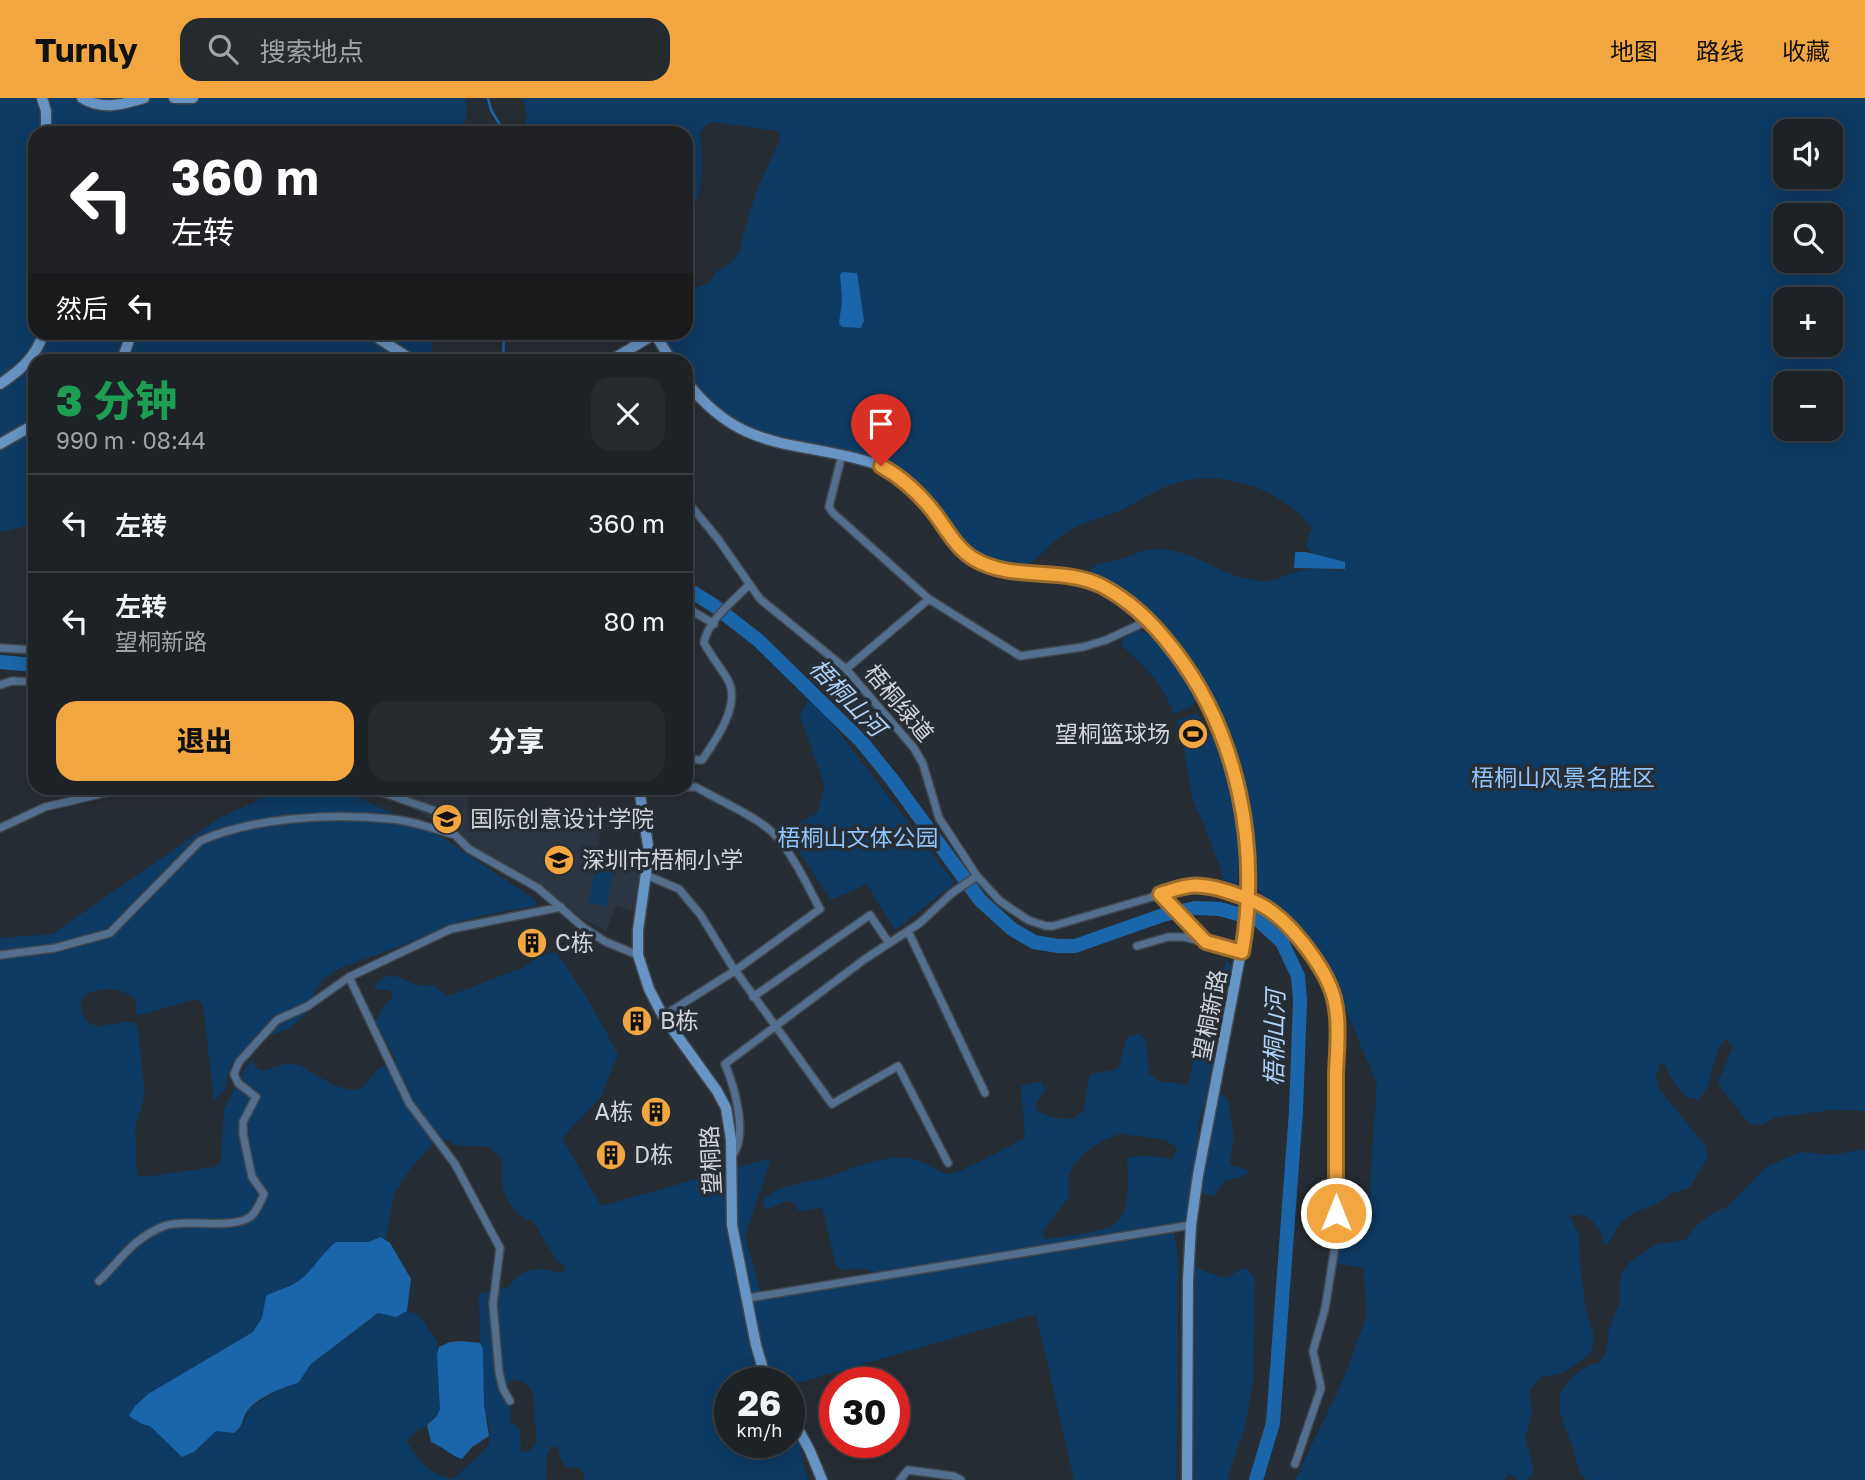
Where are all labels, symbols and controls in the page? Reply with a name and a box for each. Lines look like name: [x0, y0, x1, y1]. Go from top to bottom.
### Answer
search box: [180, 18, 670, 81]
text: Turnly: [35, 30, 138, 69]
icon: search: [204, 30, 242, 68]
text: 搜索地点: [260, 36, 364, 67]
text: 地图: [1610, 36, 1658, 65]
text: 路线: [1696, 36, 1744, 65]
text: 收藏: [1782, 36, 1830, 65]
map controls: [1773, 119, 1843, 441]
button: sound: [1773, 119, 1843, 189]
text: 360 m: [171, 147, 319, 206]
icon: left: [56, 154, 147, 245]
button: search: [1773, 203, 1843, 273]
text: 左转: [171, 213, 235, 251]
icon: left: [122, 287, 160, 325]
button: +: [1773, 287, 1843, 357]
text: 然后: [56, 293, 108, 324]
button: −: [1773, 371, 1843, 441]
text: 3 分钟: [56, 375, 177, 425]
button: close: [591, 377, 665, 451]
pin: [851, 394, 911, 466]
icon: arrive: [862, 405, 900, 443]
text: 990 m · 08:44: [56, 426, 206, 454]
icon: left: [56, 504, 94, 542]
text: 360 m: [588, 508, 665, 539]
text: 左转: [115, 510, 167, 541]
text: 左转: [115, 591, 167, 622]
icon: left: [56, 602, 94, 640]
text: 80 m: [604, 606, 665, 637]
text: 望桐新路: [115, 627, 207, 655]
water label: 梧桐山河: [804, 652, 895, 744]
street label: 梧桐绿道: [859, 658, 940, 747]
button: 退出: [56, 701, 354, 781]
button: 分享: [368, 701, 665, 781]
sports icon: 望桐篮球场: [1176, 717, 1210, 751]
place label: 望桐篮球场: [1055, 719, 1170, 747]
park label: 梧桐山风景名胜区: [1471, 763, 1655, 791]
school or university icon: 国际创意设计学院: [430, 802, 464, 836]
place label: 国际创意设计学院: [470, 804, 654, 832]
park label: 梧桐山文体公园: [778, 823, 939, 851]
school or university icon: 深圳市梧桐小学: [542, 843, 576, 877]
place label: 深圳市梧桐小学: [582, 845, 743, 873]
building icon: C栋: [515, 926, 549, 960]
place label: C栋: [555, 928, 594, 956]
street label: 望桐新路: [1186, 967, 1232, 1063]
water label: 梧桐山河: [1258, 986, 1289, 1086]
building icon: B栋: [620, 1004, 654, 1038]
place label: B栋: [660, 1006, 698, 1034]
building icon: A栋: [639, 1095, 673, 1129]
place label: A栋: [595, 1097, 633, 1125]
street label: 望桐路: [694, 1125, 726, 1195]
building icon: D栋: [594, 1138, 628, 1172]
place label: D栋: [634, 1140, 673, 1168]
position arrow: [1299, 1176, 1373, 1250]
speed limit sign: 30: [819, 1367, 910, 1458]
text: 26: [738, 1382, 781, 1424]
text: km/h: [737, 1419, 782, 1441]

